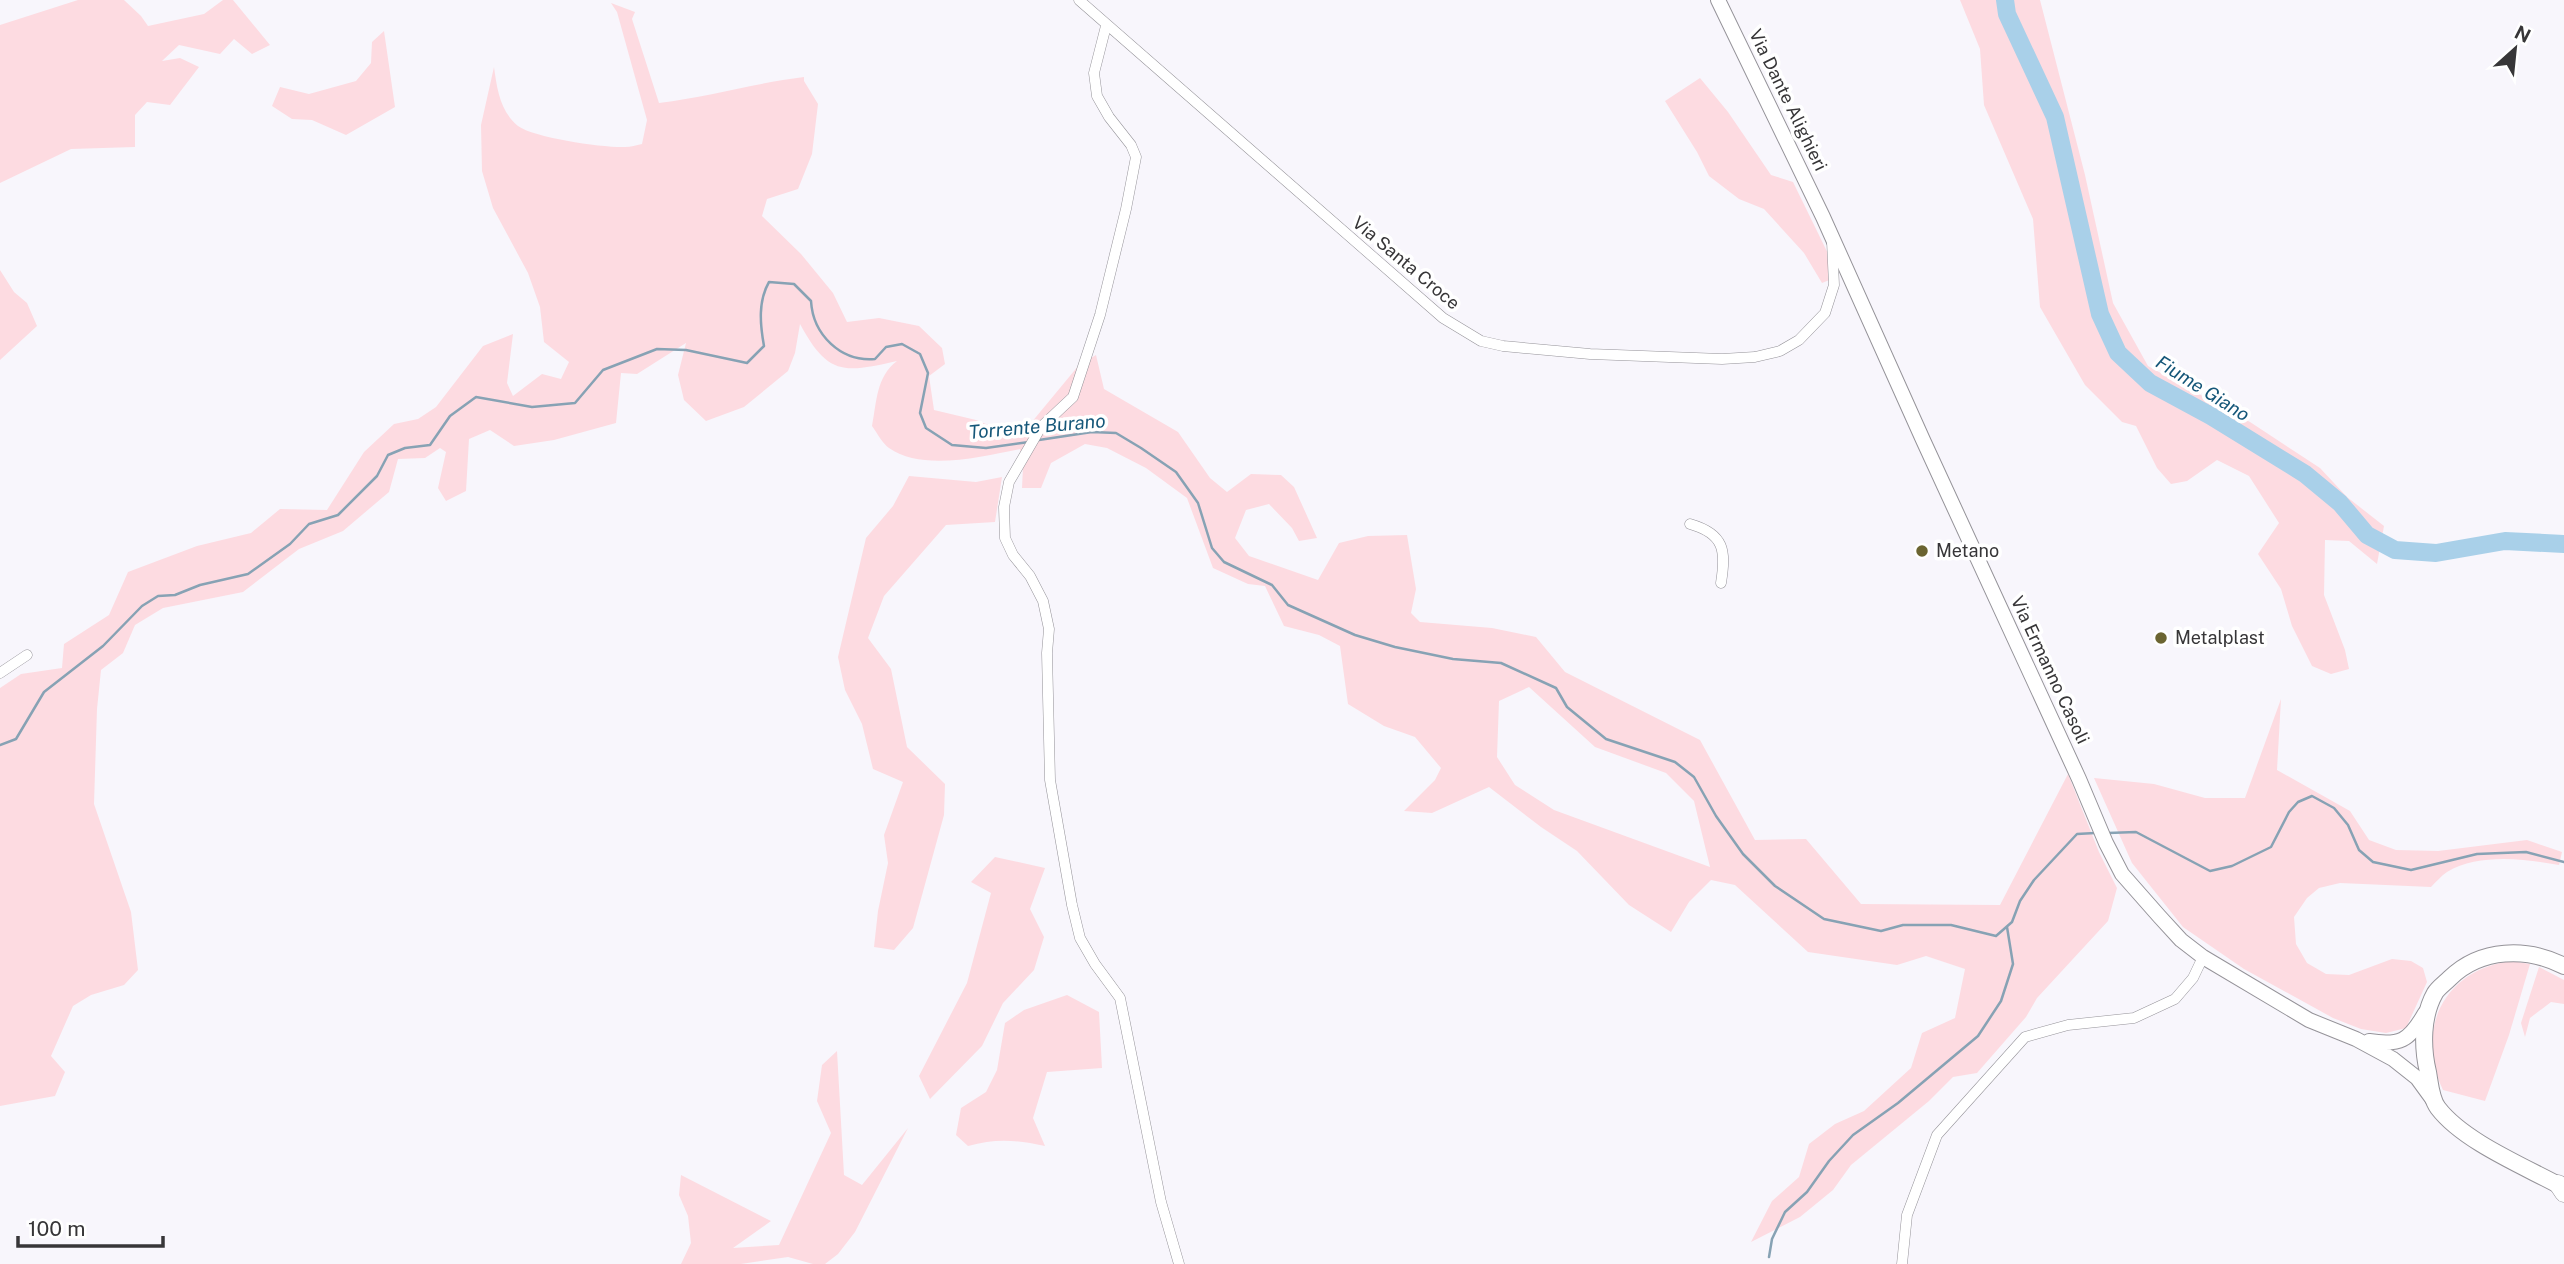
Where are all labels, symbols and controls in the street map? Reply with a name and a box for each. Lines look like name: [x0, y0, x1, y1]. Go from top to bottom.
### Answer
north arrow: [2480, 14, 2550, 84]
text: N: [2511, 21, 2534, 47]
street label: Via Dante Alighieri: [1745, 26, 1832, 174]
street label: Via Santa Croce: [1348, 212, 1464, 314]
water label: Fiume Giano: [2152, 351, 2254, 425]
water label: Torrente Burano: [968, 409, 1106, 443]
place label: Metano: [1936, 540, 1999, 561]
marker: Metano: [1914, 543, 1930, 559]
street label: Via Ermanno Casoli: [2007, 592, 2094, 747]
place label: Metalplast: [2175, 627, 2265, 648]
marker: Metalplast: [2153, 630, 2169, 646]
scale bar: [18, 1204, 163, 1248]
text: 100 m: [28, 1216, 85, 1241]

